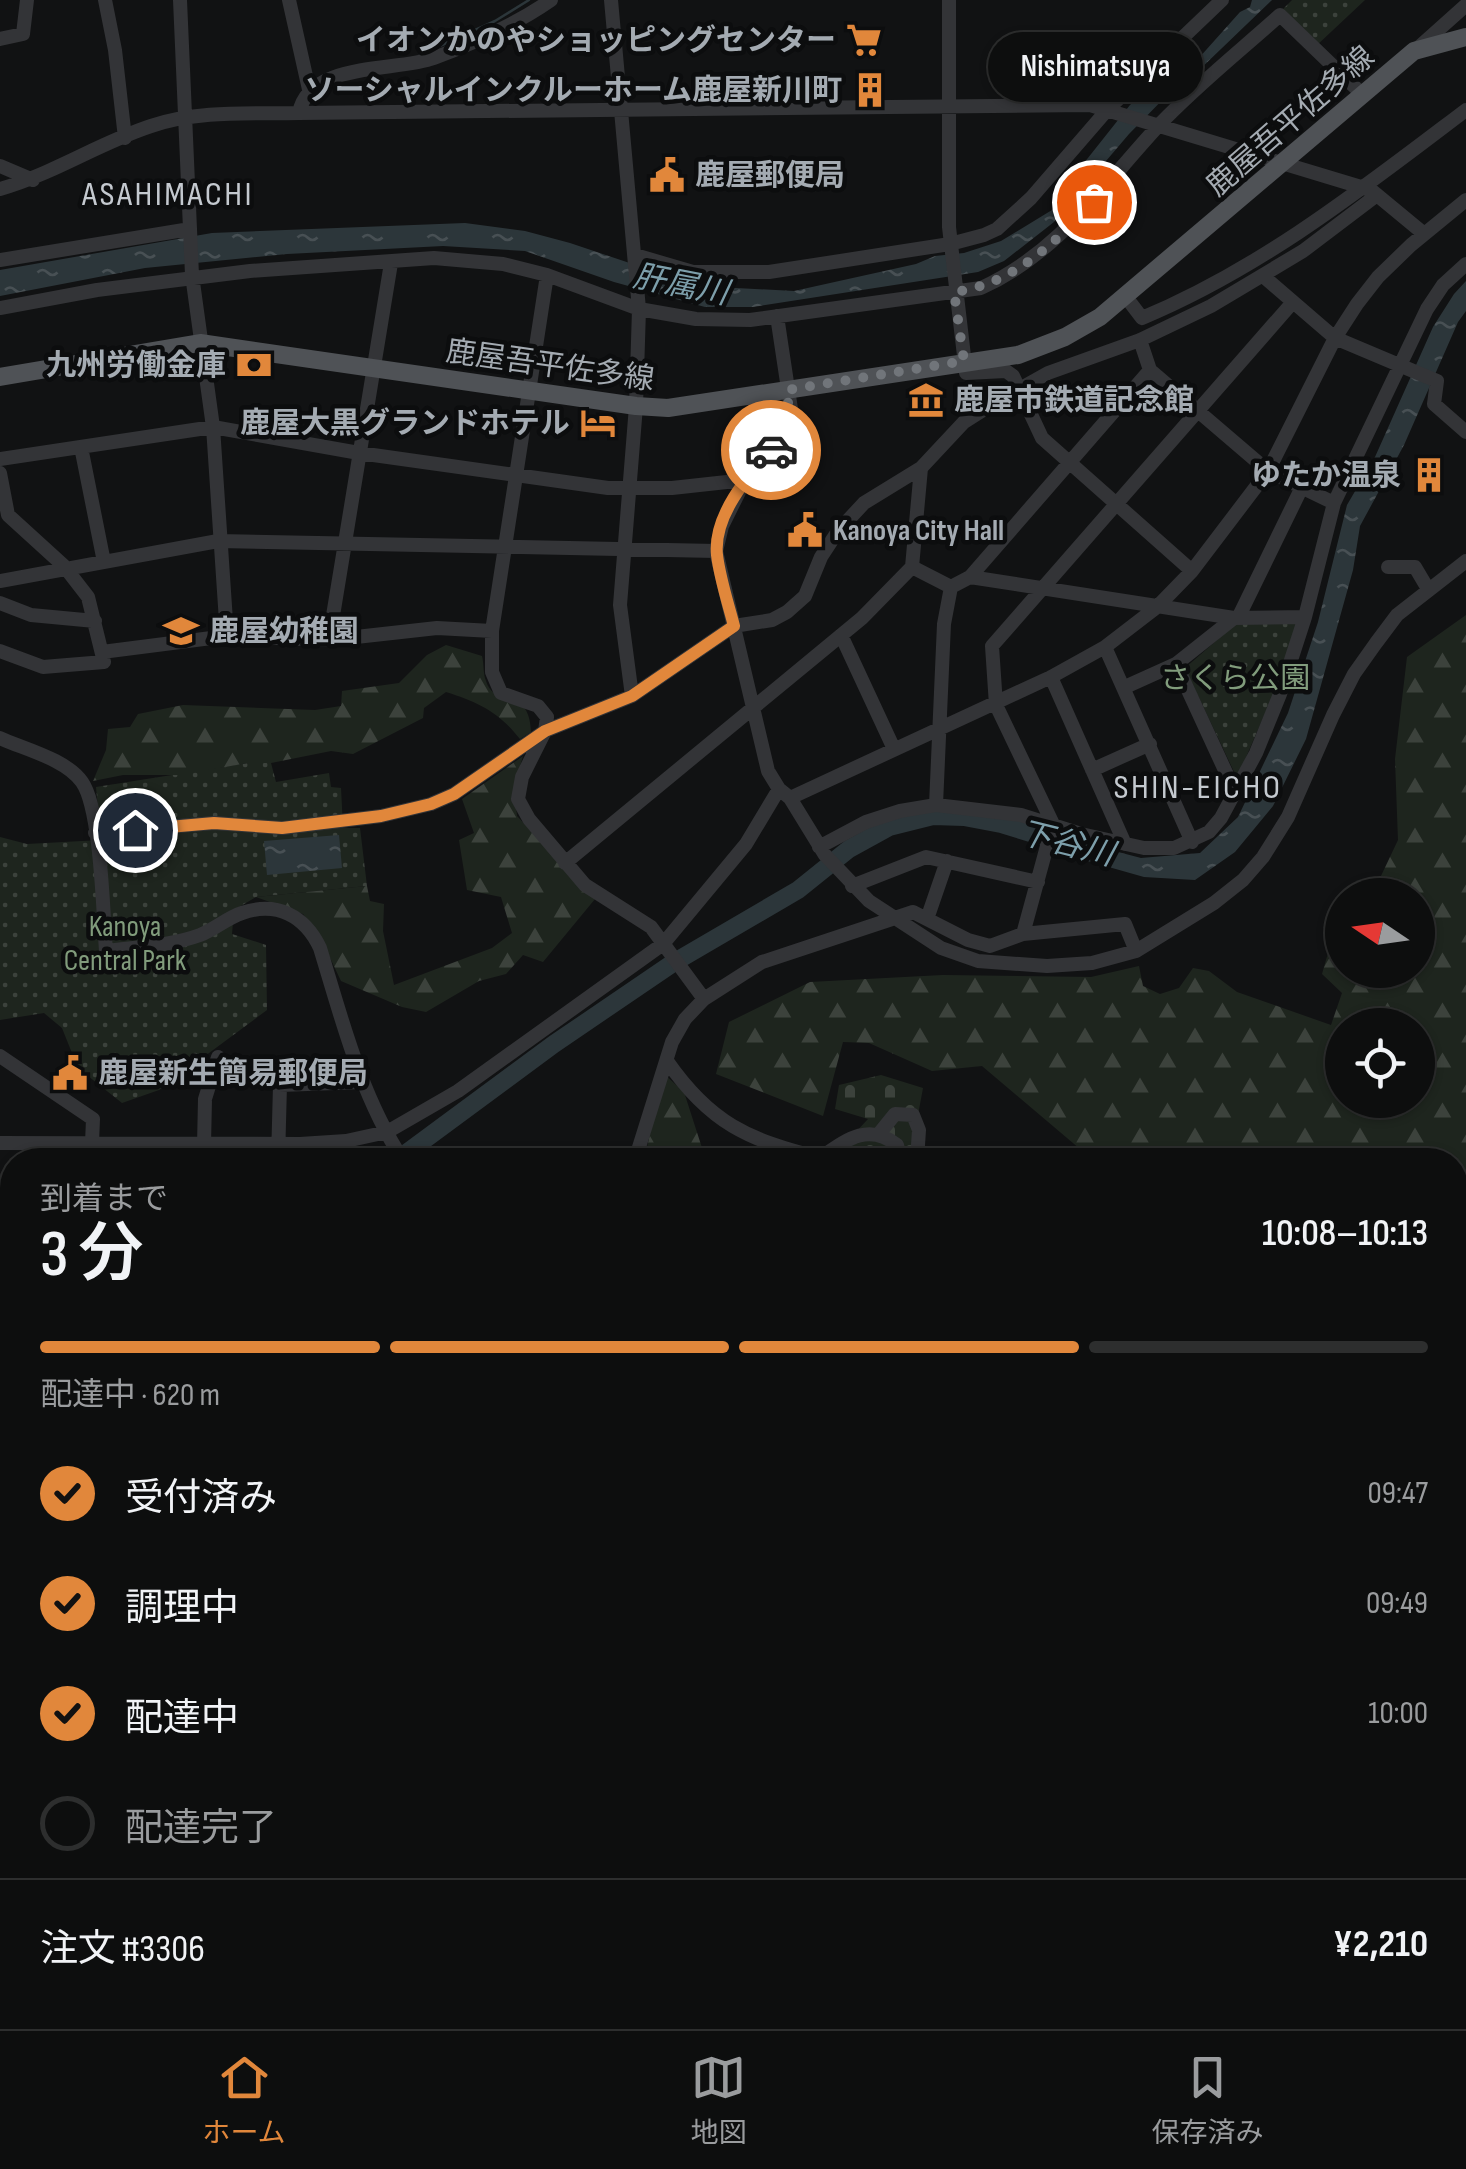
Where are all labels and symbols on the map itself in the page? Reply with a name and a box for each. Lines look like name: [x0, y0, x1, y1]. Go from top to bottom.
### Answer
supermarket icon: イオンかのやショッピングセンター: [845, 21, 883, 59]
place label: イオンかのやショッピングセンター: [356, 23, 836, 59]
callout: Nishimatsuya: [986, 32, 1202, 102]
street label: 鹿屋吾平佐多線: [1200, 39, 1382, 204]
building icon: ソーシャルインクルーホーム鹿屋新川町: [851, 71, 889, 109]
place label: ソーシャルインクルーホーム鹿屋新川町: [304, 73, 842, 109]
public building icon: 鹿屋郵便局: [648, 156, 686, 194]
place label: 鹿屋郵便局: [695, 158, 845, 194]
pin: [1052, 160, 1137, 245]
district label: ASAHIMACHI: [81, 173, 254, 216]
water label: 肝属川: [630, 257, 734, 314]
street label: 鹿屋吾平佐多線: [443, 334, 656, 398]
bank icon: 九州労働金庫: [235, 346, 273, 384]
place label: 九州労働金庫: [46, 348, 226, 384]
museum icon: 鹿屋市鉄道記念館: [907, 381, 945, 419]
place label: 鹿屋市鉄道記念館: [954, 383, 1194, 419]
courier: [721, 400, 821, 500]
hotel icon: 鹿屋大黒グランドホテル: [579, 404, 617, 442]
place label: 鹿屋大黒グランドホテル: [240, 406, 570, 442]
building icon: ゆたか温泉: [1410, 456, 1448, 494]
place label: ゆたか温泉: [1251, 458, 1401, 494]
public building icon: Kanoya City Hall: [786, 511, 824, 549]
place label: Kanoya City Hall: [833, 513, 1004, 549]
school or university icon: 鹿屋幼稚園: [162, 612, 200, 650]
place label: 鹿屋幼稚園: [209, 614, 359, 650]
park label: さくら公園: [1160, 661, 1310, 697]
district label: SHIN-EICHO: [1113, 766, 1283, 809]
pin: [93, 788, 178, 873]
water label: 下谷川: [1015, 814, 1121, 876]
north arrow: [1325, 878, 1435, 988]
park label: Kanoya Central Park: [64, 909, 187, 979]
public building icon: 鹿屋新生簡易郵便局: [51, 1054, 89, 1092]
place label: 鹿屋新生簡易郵便局: [98, 1056, 368, 1092]

